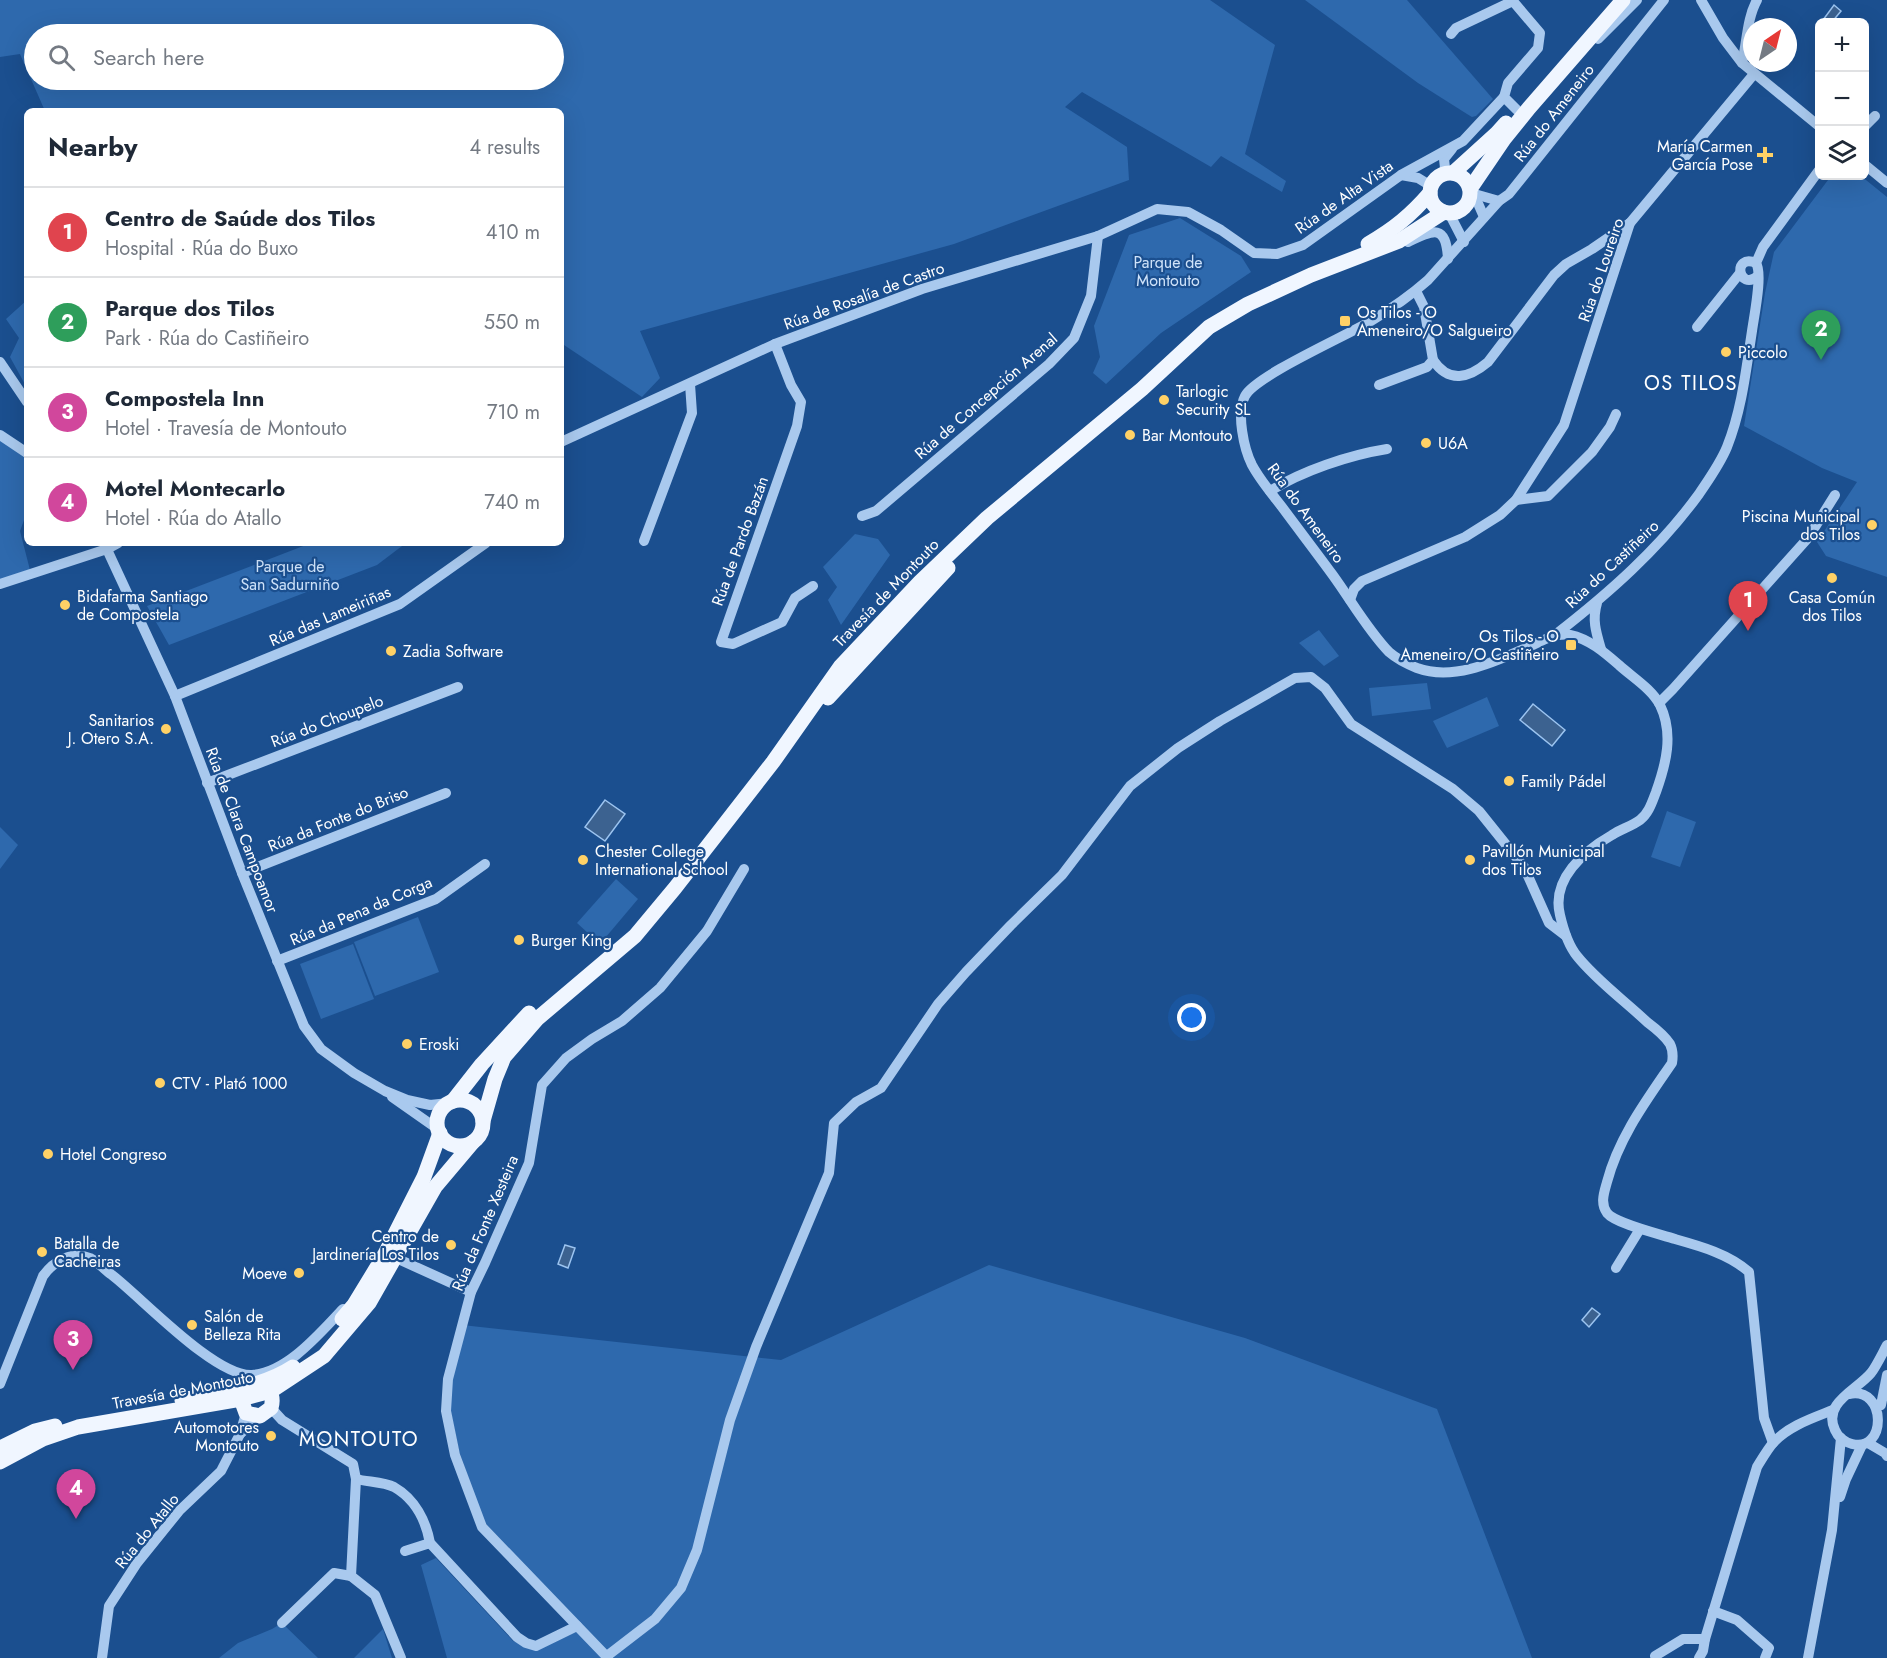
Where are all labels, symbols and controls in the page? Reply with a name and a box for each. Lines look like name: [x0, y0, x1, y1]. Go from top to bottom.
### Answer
north arrow: [1743, 18, 1797, 72]
map controls: [1815, 18, 1869, 180]
button: +: [1815, 18, 1869, 72]
search box: [24, 24, 564, 90]
icon: search: [45, 41, 78, 74]
text: Search here: [93, 41, 204, 73]
street label: Rúa do Ameneiro: [1508, 59, 1600, 167]
button: −: [1815, 72, 1869, 126]
button: layers: [1815, 126, 1869, 180]
text: Nearby: [48, 128, 137, 166]
text: 4 results: [469, 133, 540, 162]
place label: María Carmen García Pose: [1657, 135, 1753, 176]
marker: María Carmen García Pose: [1758, 148, 1772, 162]
street label: Rúa de Alta Vista: [1290, 155, 1398, 239]
text: Centro de Saúde dos Tilos: [105, 202, 375, 234]
street label: Rúa do Loureiro: [1572, 215, 1630, 325]
text: 1: [62, 218, 73, 247]
text: 410 m: [486, 218, 540, 247]
text: Hospital · Rúa do Buxo: [105, 234, 298, 263]
park label: Parque de Montouto: [1133, 251, 1203, 292]
street label: Rúa de Rosalía de Castro: [781, 256, 948, 336]
text: Parque dos Tilos: [105, 292, 275, 324]
place label: Os Tilos - O Ameneiro/O Salgueiro: [1357, 301, 1512, 342]
text: 2: [61, 308, 74, 337]
text: 550 m: [484, 308, 540, 337]
pin: 2: [1802, 310, 1840, 360]
marker: Os Tilos - O Ameneiro/O Salgueiro: [1338, 314, 1352, 328]
text: Park · Rúa do Castiñeiro: [105, 324, 309, 353]
street label: Rúa de Concepción Arenal: [910, 327, 1062, 465]
place label: Piccolo: [1738, 341, 1788, 364]
marker: Piccolo: [1719, 345, 1733, 359]
district label: OS TILOS: [1644, 369, 1738, 398]
place label: Tarlogic Security SL: [1176, 380, 1251, 421]
text: Compostela Inn: [105, 382, 264, 414]
marker: Tarlogic Security SL: [1157, 393, 1171, 407]
text: 3: [61, 398, 74, 427]
text: 710 m: [487, 398, 540, 427]
text: Hotel · Travesía de Montouto: [105, 414, 347, 443]
place label: Bar Montouto: [1142, 424, 1233, 447]
marker: Bar Montouto: [1123, 428, 1137, 442]
place label: U6A: [1438, 432, 1468, 455]
marker: U6A: [1419, 436, 1433, 450]
street label: Rúa do Ameneiro: [1262, 458, 1350, 568]
text: Motel Montecarlo: [105, 472, 285, 504]
street label: Rúa de Pardo Bazán: [706, 473, 774, 609]
text: 4: [61, 488, 74, 517]
text: 740 m: [484, 488, 540, 517]
text: Hotel · Rúa do Atallo: [105, 504, 281, 533]
place label: Piscina Municipal dos Tilos: [1742, 505, 1860, 546]
street label: Rúa do Castiñeiro: [1560, 514, 1664, 613]
marker: Piscina Municipal dos Tilos: [1865, 518, 1879, 532]
street label: Travesía de Montouto: [828, 533, 944, 653]
park label: Parque de San Sadurniño: [241, 555, 340, 596]
marker: Casa Común dos Tilos: [1825, 571, 1839, 585]
street label: Rúa das Lameiriñas: [266, 580, 394, 652]
pin: 1: [1728, 582, 1768, 631]
place label: Bidafarma Santiago de Compostela: [77, 585, 208, 626]
place label: Casa Común dos Tilos: [1789, 586, 1875, 627]
marker: Bidafarma Santiago de Compostela: [58, 598, 72, 612]
place label: Os Tilos - O Ameneiro/O Castiñeiro: [1400, 625, 1559, 666]
marker: Os Tilos - O Ameneiro/O Castiñeiro: [1564, 638, 1578, 652]
place label: Zadia Software: [403, 640, 503, 663]
marker: Zadia Software: [384, 644, 398, 658]
street label: Rúa do Choupelo: [267, 689, 387, 753]
place label: Sanitarios J. Otero S.A.: [66, 709, 154, 750]
marker: Sanitarios J. Otero S.A.: [159, 722, 173, 736]
street label: Rúa de Clara Campoamor: [200, 744, 284, 917]
place label: Family Pádel: [1521, 770, 1606, 793]
marker: Family Pádel: [1502, 774, 1516, 788]
street label: Rúa da Fonte do Briso: [264, 780, 412, 858]
place label: Chester College International School: [595, 840, 728, 881]
place label: Pavillón Municipal dos Tilos: [1482, 840, 1605, 881]
marker: Chester College International School: [576, 853, 590, 867]
marker: Pavillón Municipal dos Tilos: [1463, 853, 1477, 867]
street label: Rúa da Pena da Corga: [286, 871, 436, 951]
place label: Burger King: [531, 929, 612, 952]
marker: Burger King: [512, 933, 526, 947]
your location: [1177, 1003, 1206, 1032]
place label: Eroski: [419, 1033, 459, 1056]
marker: Eroski: [400, 1037, 414, 1051]
place label: CTV - Plató 1000: [172, 1072, 287, 1095]
marker: CTV - Plató 1000: [153, 1076, 167, 1090]
place label: Hotel Congreso: [60, 1143, 167, 1166]
marker: Hotel Congreso: [41, 1147, 55, 1161]
street label: Rúa da Fonte Xesteira: [446, 1152, 524, 1294]
place label: Centro de Jardinería Los Tilos: [310, 1225, 439, 1266]
place label: Batalla de Cacheiras: [54, 1232, 121, 1273]
marker: Centro de Jardinería Los Tilos: [444, 1238, 458, 1252]
marker: Batalla de Cacheiras: [35, 1245, 49, 1259]
place label: Moeve: [242, 1262, 287, 1285]
marker: Moeve: [292, 1266, 306, 1280]
place label: Salón de Belleza Rita: [204, 1305, 281, 1346]
marker: Salón de Belleza Rita: [185, 1318, 199, 1332]
pin: 3: [54, 1320, 92, 1370]
street label: Travesía de Montouto: [111, 1365, 256, 1415]
place label: Automotores Montouto: [174, 1416, 259, 1457]
district label: MONTOUTO: [299, 1425, 419, 1454]
marker: Automotores Montouto: [264, 1429, 278, 1443]
pin: 4: [56, 1470, 96, 1519]
street label: Rúa do Atallo: [110, 1488, 185, 1573]

